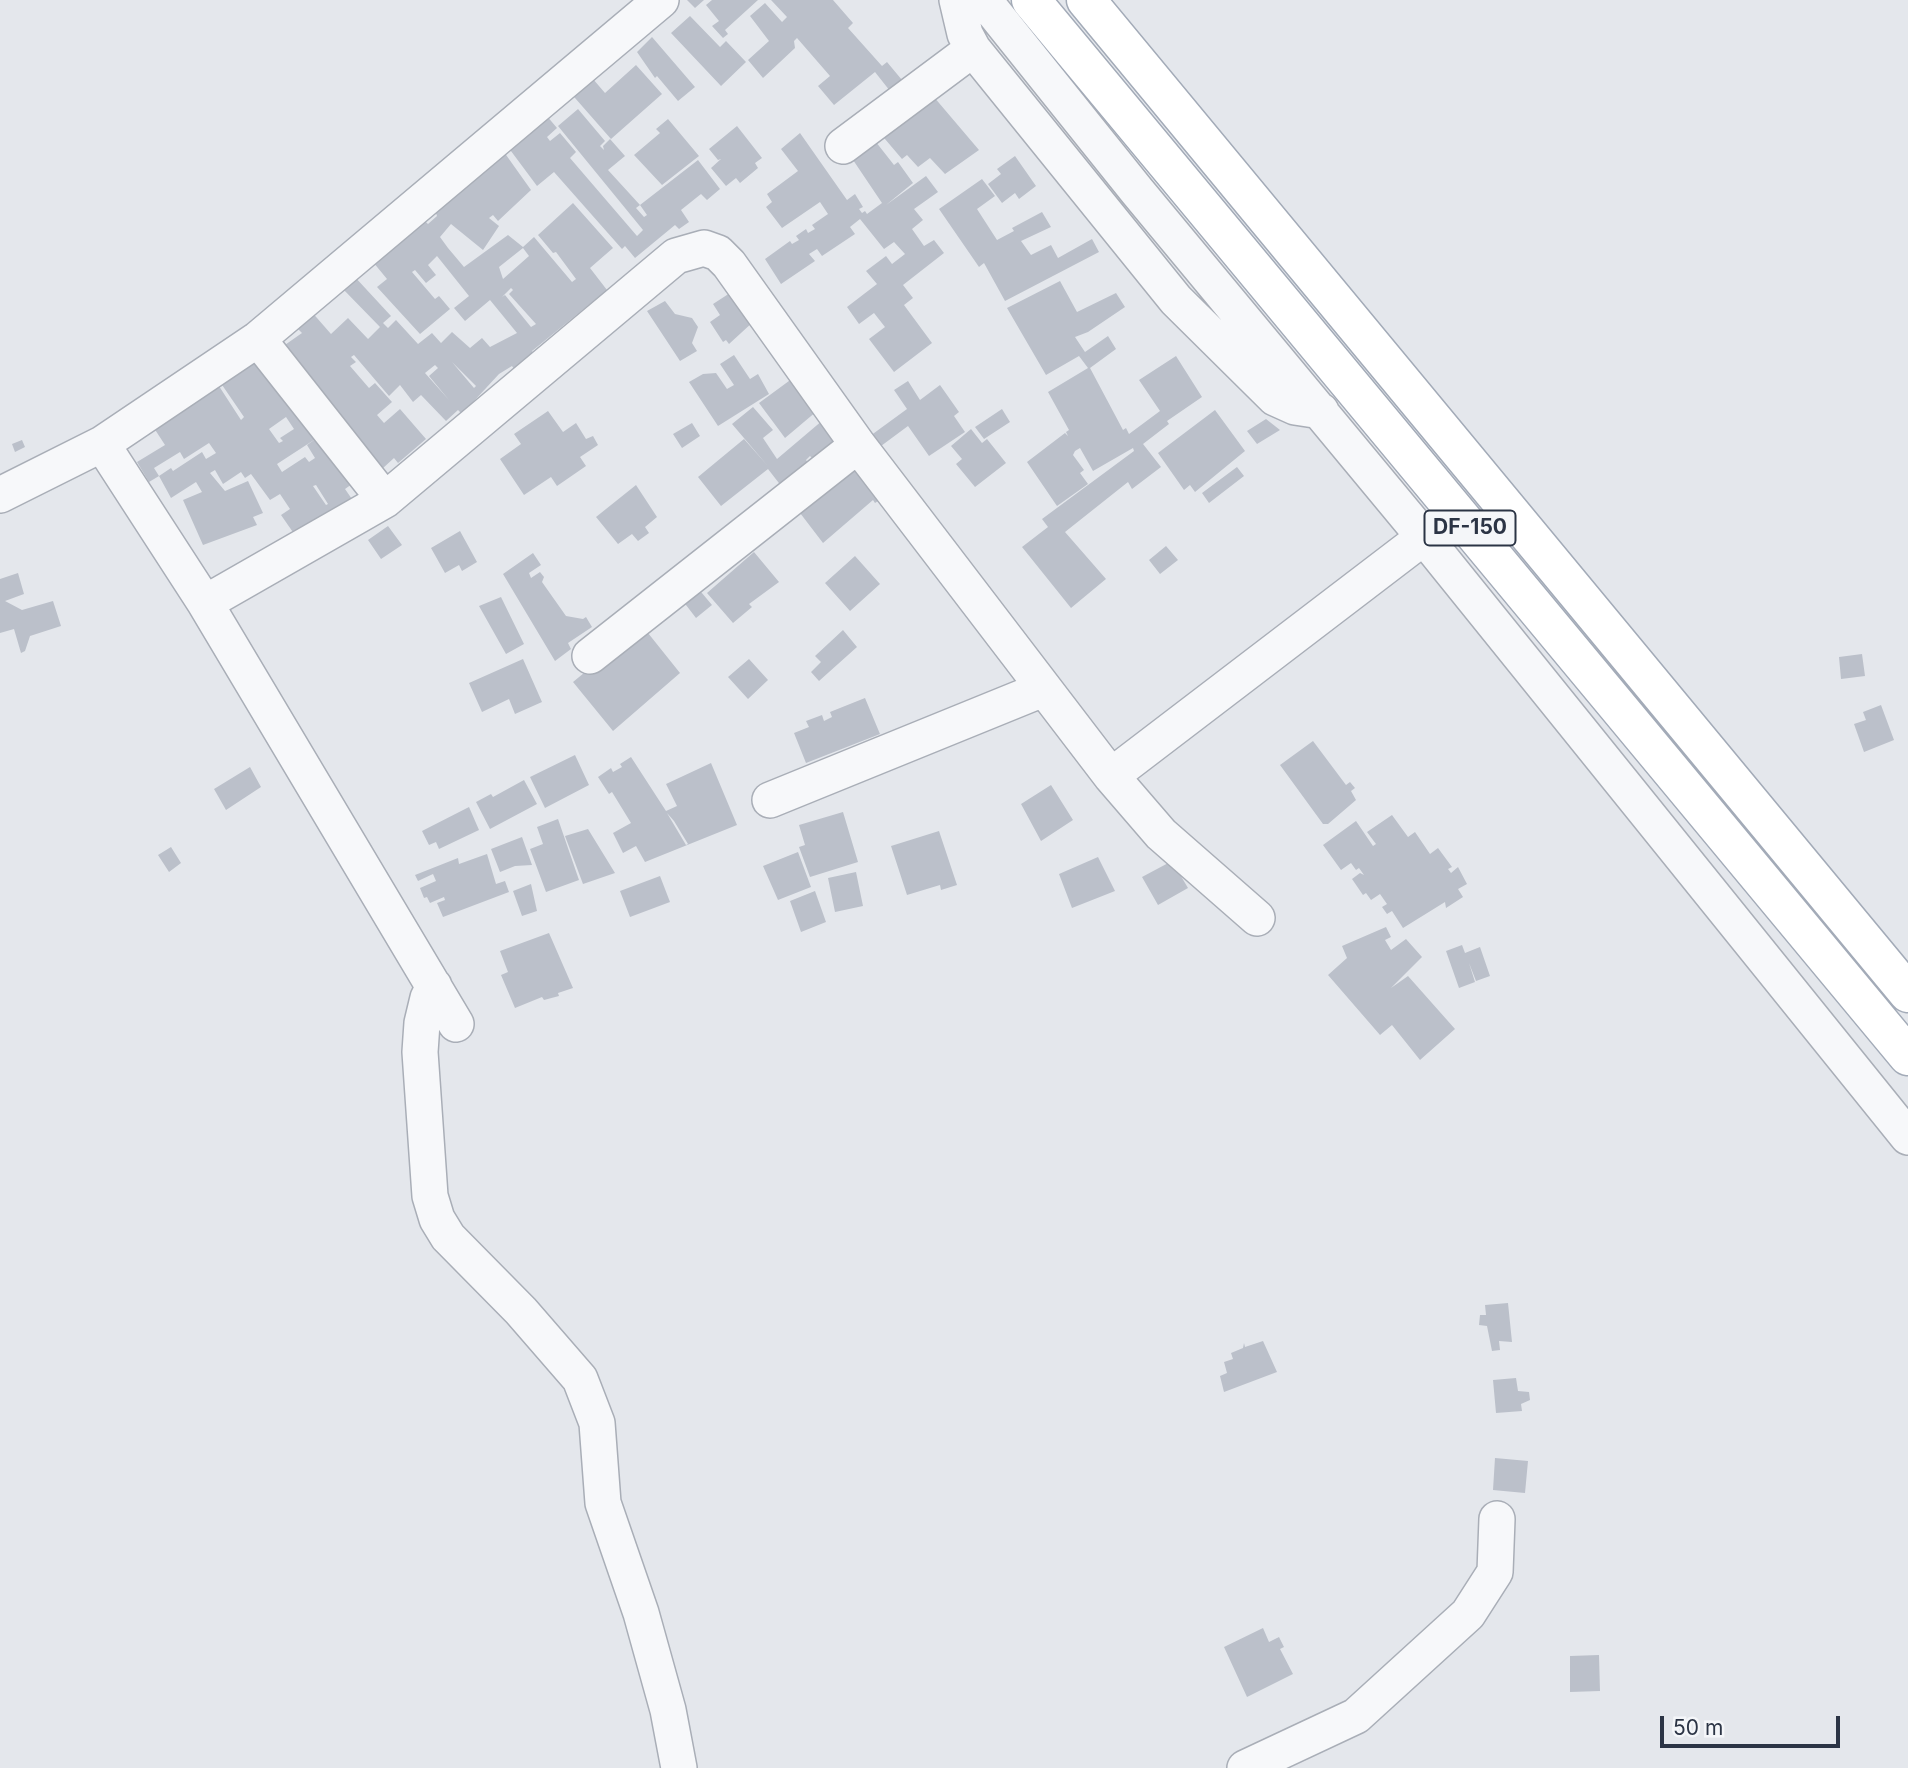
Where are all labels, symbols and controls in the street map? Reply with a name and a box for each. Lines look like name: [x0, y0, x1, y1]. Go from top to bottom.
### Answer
road number: DF-150: [1424, 510, 1516, 546]
scale bar: [1663, 1702, 1843, 1746]
text: 50 m: [1673, 1715, 1723, 1740]

